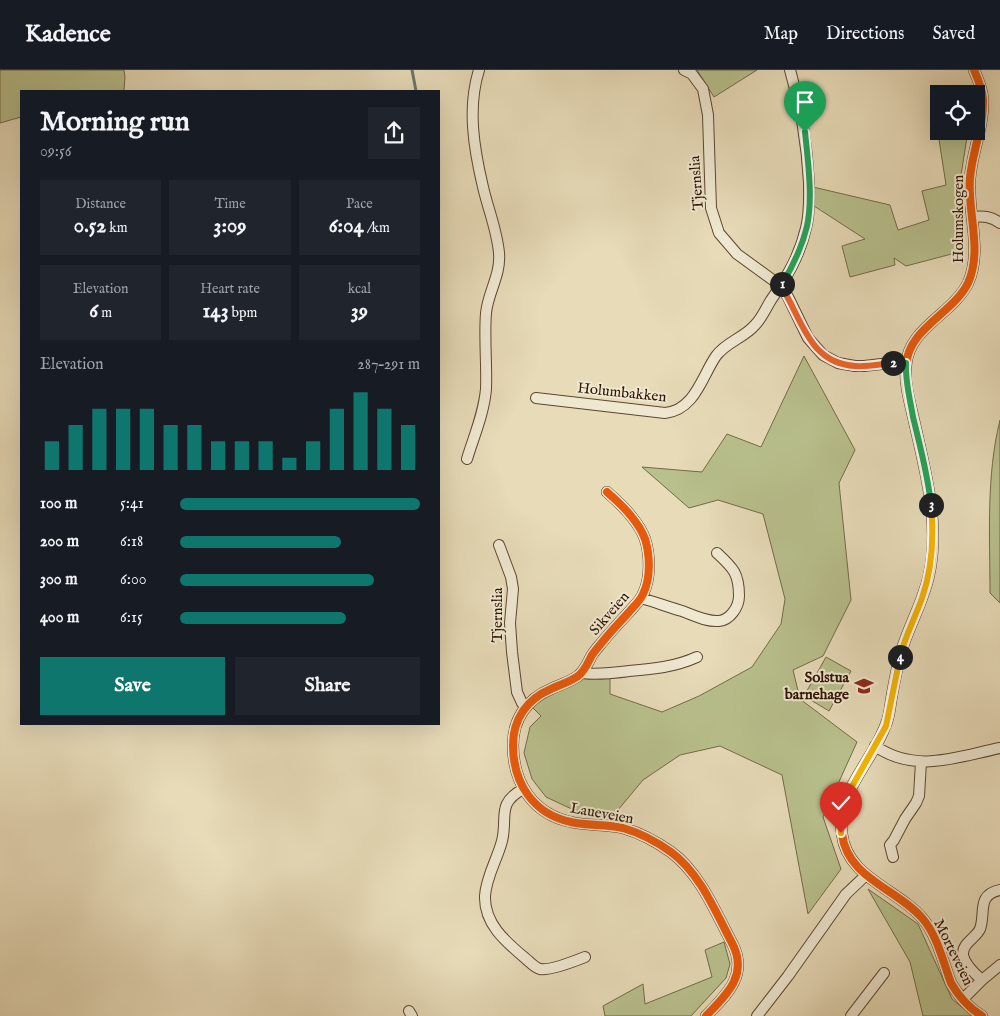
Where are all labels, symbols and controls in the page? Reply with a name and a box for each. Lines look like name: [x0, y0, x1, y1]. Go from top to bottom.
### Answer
text: Kadence: [25, 19, 111, 50]
text: Map: [764, 23, 798, 46]
text: Directions: [826, 23, 904, 46]
text: Saved: [932, 23, 975, 46]
pin: [784, 81, 826, 132]
map controls: [930, 85, 985, 140]
button: locate: [930, 85, 985, 140]
icon: arrive: [791, 88, 819, 116]
text: Morning run: [40, 105, 190, 140]
button: share: [368, 107, 420, 159]
text: 09:56: [40, 142, 72, 162]
street label: Tjernslia: [685, 154, 708, 211]
street label: Holumskogen: [949, 175, 968, 263]
text: Distance: [75, 195, 126, 213]
text: Time: [214, 195, 246, 213]
text: Pace: [346, 195, 373, 213]
text: 0.52: [74, 213, 106, 240]
text: 3:09: [214, 213, 246, 240]
text: 6:04: [329, 213, 364, 240]
text: km: [106, 219, 127, 237]
text: /km: [364, 219, 390, 237]
pin: 1: [770, 272, 794, 296]
text: 1: [780, 275, 785, 293]
text: Elevation: [73, 280, 128, 298]
text: Heart rate: [200, 280, 260, 298]
text: kcal: [348, 280, 371, 298]
text: 6: [89, 298, 98, 325]
text: 143: [203, 298, 229, 325]
text: 39: [351, 298, 368, 325]
text: m: [98, 304, 112, 322]
text: bpm: [229, 304, 257, 322]
pin: 2: [880, 350, 906, 376]
text: 2: [890, 354, 897, 372]
text: Elevation: [40, 355, 103, 375]
text: 287–291 m: [357, 355, 420, 375]
street label: Holumbakken: [577, 378, 667, 407]
pin: 3: [918, 492, 944, 518]
text: 100 m: [40, 494, 77, 514]
text: 5:41: [120, 494, 144, 514]
text: 3: [929, 496, 934, 514]
text: 200 m: [40, 532, 79, 552]
text: 6:18: [120, 532, 143, 552]
text: 300 m: [40, 570, 78, 590]
text: 6:00: [120, 570, 147, 590]
street label: Tjernslia: [488, 587, 507, 642]
street label: Sikveien: [585, 587, 634, 639]
text: 400 m: [40, 608, 79, 628]
text: 6:15: [120, 608, 143, 628]
pin: 4: [888, 644, 912, 670]
text: 4: [897, 648, 904, 666]
button: Save: [40, 657, 225, 715]
button: Share: [235, 657, 420, 715]
place label: Solstua barnehage: [784, 668, 850, 704]
school or university icon: Solstua barnehage: [853, 675, 875, 697]
pin: [820, 782, 862, 833]
icon: check: [827, 789, 855, 817]
street label: Laueveien: [569, 799, 635, 828]
street label: Morteveien: [929, 916, 978, 989]

